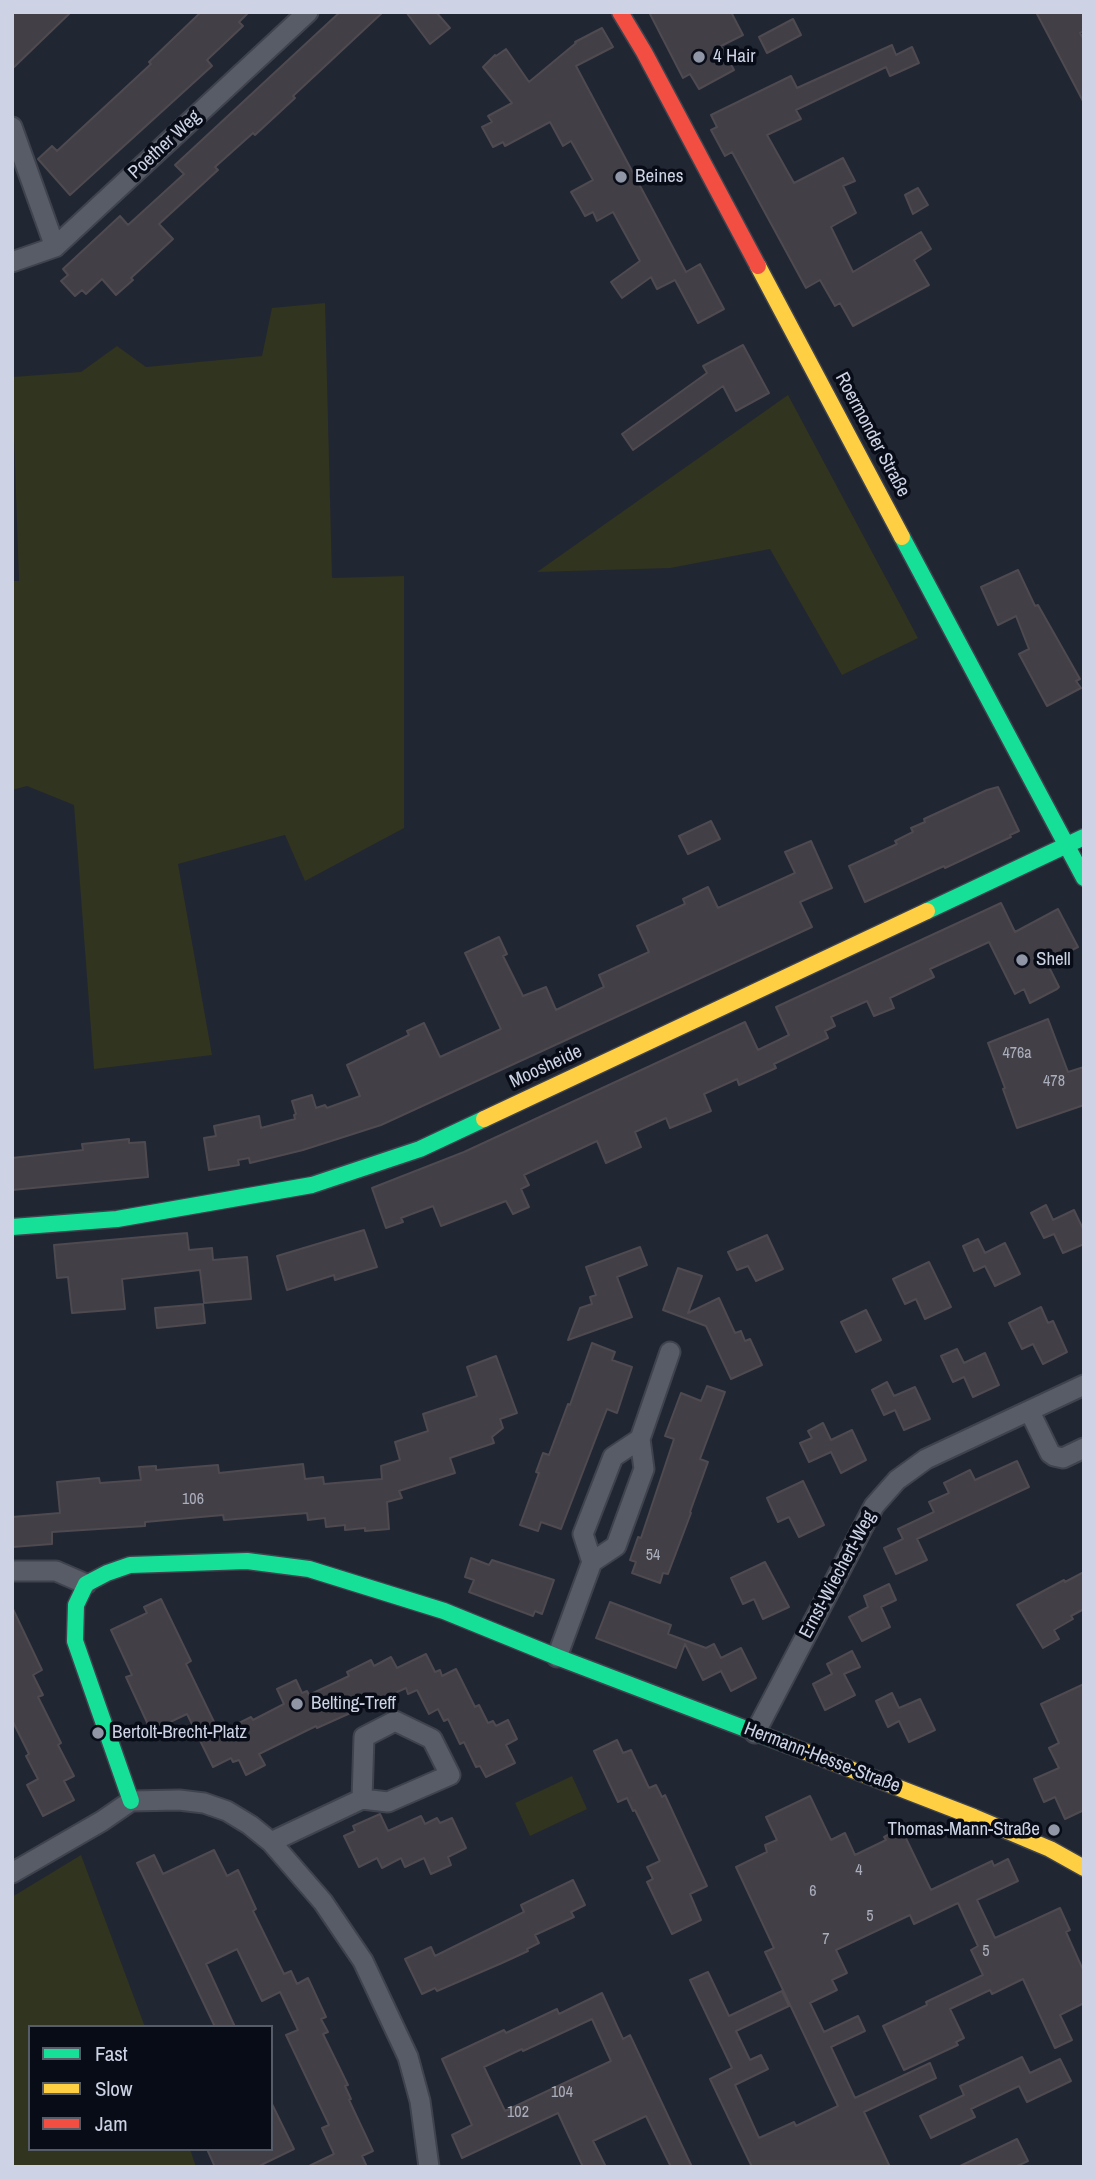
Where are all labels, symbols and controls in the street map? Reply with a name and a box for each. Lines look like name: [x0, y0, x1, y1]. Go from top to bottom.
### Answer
place label: 4 Hair: [713, 46, 755, 68]
marker: 4 Hair: [691, 49, 707, 65]
street label: Poether Weg: [124, 106, 206, 184]
place label: Beines: [635, 166, 684, 188]
marker: Beines: [613, 169, 629, 185]
street label: Roermonder Straße: [830, 369, 914, 501]
place label: Shell: [1036, 949, 1071, 971]
marker: Shell: [1014, 952, 1030, 968]
street label: Moosheide: [506, 1040, 586, 1094]
house number: 476a: [1002, 1044, 1032, 1064]
house number: 478: [1043, 1072, 1065, 1092]
house number: 106: [182, 1490, 204, 1510]
street label: Ernst-Wiechert-Weg: [795, 1507, 881, 1643]
house number: 54: [646, 1546, 660, 1566]
place label: Belting-Treff: [311, 1693, 396, 1715]
marker: Belting-Treff: [289, 1696, 305, 1712]
street label: Hermann-Hesse-Straße: [741, 1718, 903, 1798]
place label: Bertolt-Brecht-Platz: [112, 1722, 247, 1744]
marker: Bertolt-Brecht-Platz: [90, 1725, 106, 1741]
place label: Thomas-Mann-Straße: [888, 1819, 1040, 1841]
marker: Thomas-Mann-Straße: [1046, 1822, 1062, 1838]
house number: 4: [855, 1861, 863, 1881]
house number: 6: [809, 1882, 817, 1902]
house number: 5: [866, 1907, 874, 1927]
house number: 7: [822, 1930, 830, 1950]
house number: 5: [982, 1942, 990, 1962]
legend: [28, 2025, 273, 2151]
text: Fast: [95, 2039, 128, 2068]
text: Slow: [95, 2074, 132, 2103]
house number: 104: [551, 2083, 573, 2103]
house number: 102: [507, 2103, 529, 2123]
text: Jam: [95, 2109, 128, 2138]

